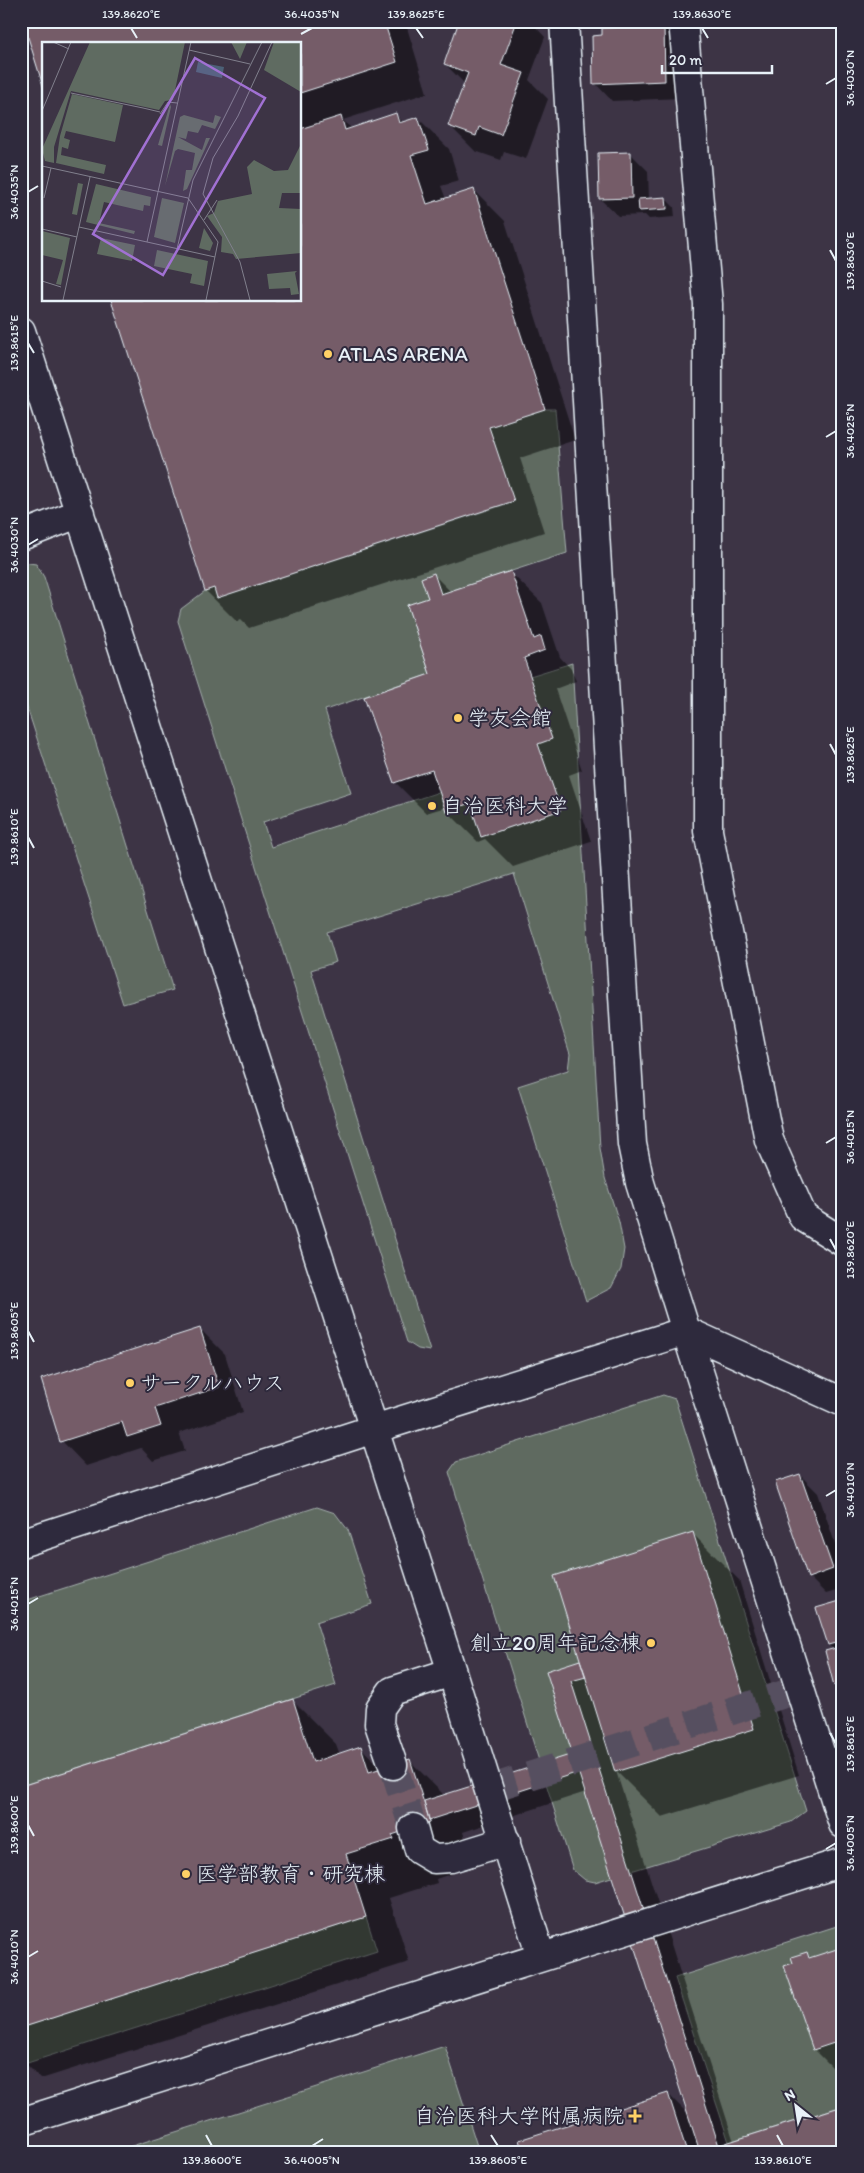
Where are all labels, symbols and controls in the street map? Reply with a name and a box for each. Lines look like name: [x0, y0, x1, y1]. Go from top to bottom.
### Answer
text: 139.8620°E: [102, 7, 160, 21]
text: 36.4035°N: [285, 7, 339, 21]
text: 139.8625°E: [387, 7, 445, 21]
text: 139.8630°E: [673, 7, 732, 21]
inset map: [42, 42, 301, 301]
scale bar: [662, 42, 772, 74]
text: 36.4030°N: [843, 50, 857, 106]
text: 20 m: [669, 51, 703, 69]
text: 36.4035°N: [7, 165, 21, 219]
text: 139.8630°E: [843, 231, 857, 290]
text: 139.8615°E: [7, 314, 21, 371]
place label: ATLAS ARENA: [338, 341, 468, 366]
marker: ATLAS ARENA: [322, 348, 334, 360]
text: 36.4025°N: [843, 404, 857, 458]
text: 36.4030°N: [7, 517, 21, 573]
place label: 学友会館: [468, 705, 552, 730]
marker: 学友会館: [452, 712, 464, 724]
text: 139.8625°E: [843, 726, 857, 784]
place label: 自治医科大学: [442, 793, 568, 818]
marker: 自治医科大学: [426, 800, 438, 812]
text: 139.8610°E: [7, 808, 21, 866]
text: 36.4015°N: [843, 1110, 857, 1164]
text: 139.8620°E: [843, 1221, 857, 1279]
text: 139.8605°E: [7, 1302, 21, 1360]
place label: サークルハウス: [140, 1370, 284, 1395]
marker: サークルハウス: [124, 1377, 136, 1389]
text: 36.4010°N: [843, 1462, 857, 1518]
text: 36.4015°N: [7, 1577, 21, 1631]
place label: 創立20周年記念棟: [470, 1630, 641, 1655]
marker: 創立20周年記念棟: [645, 1637, 657, 1649]
text: 139.8615°E: [843, 1715, 857, 1772]
text: 139.8600°E: [7, 1795, 21, 1855]
text: 36.4005°N: [843, 1815, 857, 1871]
place label: 医学部教育・研究棟: [196, 1861, 385, 1886]
marker: 医学部教育・研究棟: [180, 1868, 192, 1880]
text: 36.4010°N: [7, 1929, 21, 1985]
north arrow: [772, 2080, 822, 2130]
text: N: [781, 2085, 798, 2105]
place label: 自治医科大学附属病院: [414, 2103, 624, 2128]
marker: 自治医科大学附属病院: [628, 2109, 642, 2123]
text: 139.8600°E: [182, 2153, 242, 2167]
text: 36.4005°N: [284, 2153, 340, 2167]
text: 139.8605°E: [469, 2153, 527, 2167]
text: 139.8610°E: [754, 2153, 812, 2167]

